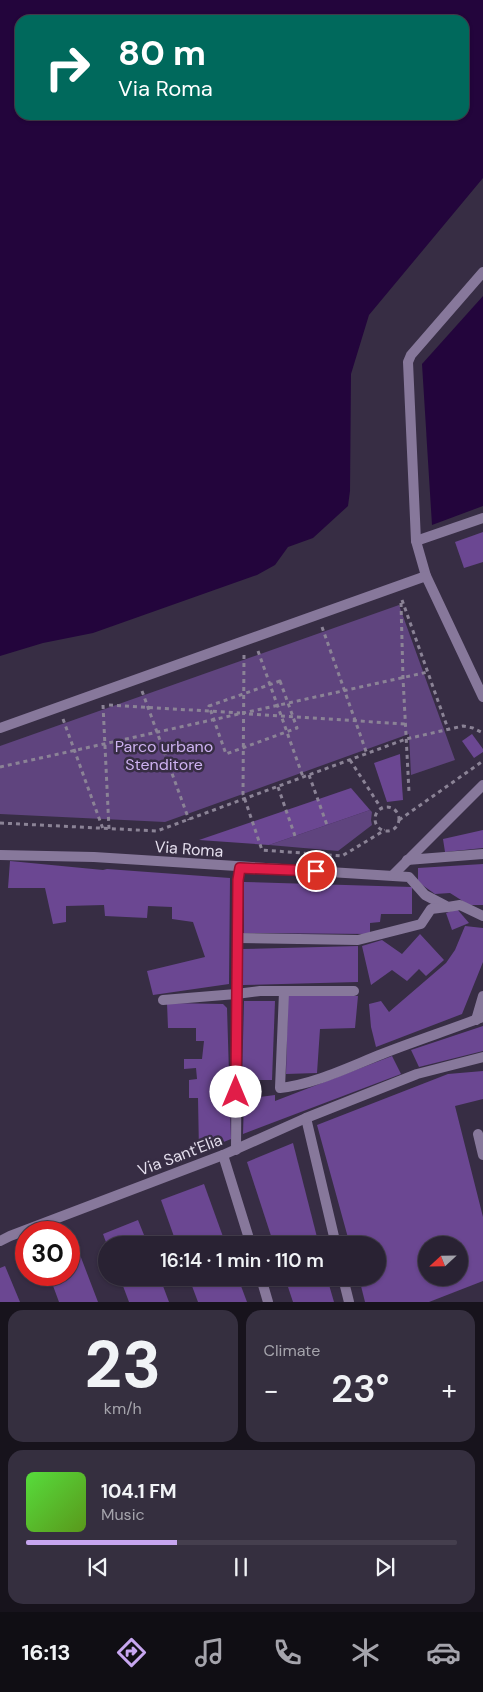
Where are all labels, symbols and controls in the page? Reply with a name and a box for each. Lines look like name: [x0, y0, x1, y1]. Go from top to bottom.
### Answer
text: 80 m: [118, 30, 206, 76]
icon: right: [35, 35, 100, 100]
text: Via Roma: [118, 74, 213, 103]
park label: Parco urbano Stenditore: [115, 736, 213, 775]
street label: Via Roma: [154, 836, 224, 862]
pin: [295, 850, 337, 892]
icon: arrive: [302, 857, 330, 885]
position arrow: [209, 1065, 261, 1117]
street label: Via Sant'Elia: [135, 1129, 225, 1181]
speed limit sign: 30: [15, 1221, 80, 1286]
north arrow: [418, 1236, 468, 1286]
map controls: [418, 1236, 468, 1286]
text: 16:14 · 1 min · 110 m: [160, 1248, 324, 1273]
text: 23: [84, 1323, 161, 1407]
text: Climate: [264, 1340, 320, 1361]
text: 23°: [331, 1364, 389, 1414]
text: −: [264, 1372, 279, 1409]
text: +: [442, 1372, 457, 1409]
text: km/h: [104, 1398, 142, 1419]
text: 104.1 FM: [101, 1479, 177, 1504]
text: Music: [101, 1504, 145, 1525]
icon: previous: [84, 1553, 112, 1581]
icon: pause: [227, 1553, 255, 1581]
icon: next: [371, 1553, 399, 1581]
icon: directions: [114, 1635, 149, 1670]
icon: music: [192, 1635, 227, 1670]
icon: phone: [270, 1635, 305, 1670]
icon: climate: [348, 1635, 383, 1670]
icon: car: [426, 1635, 461, 1670]
text: 16:13: [22, 1638, 70, 1667]

